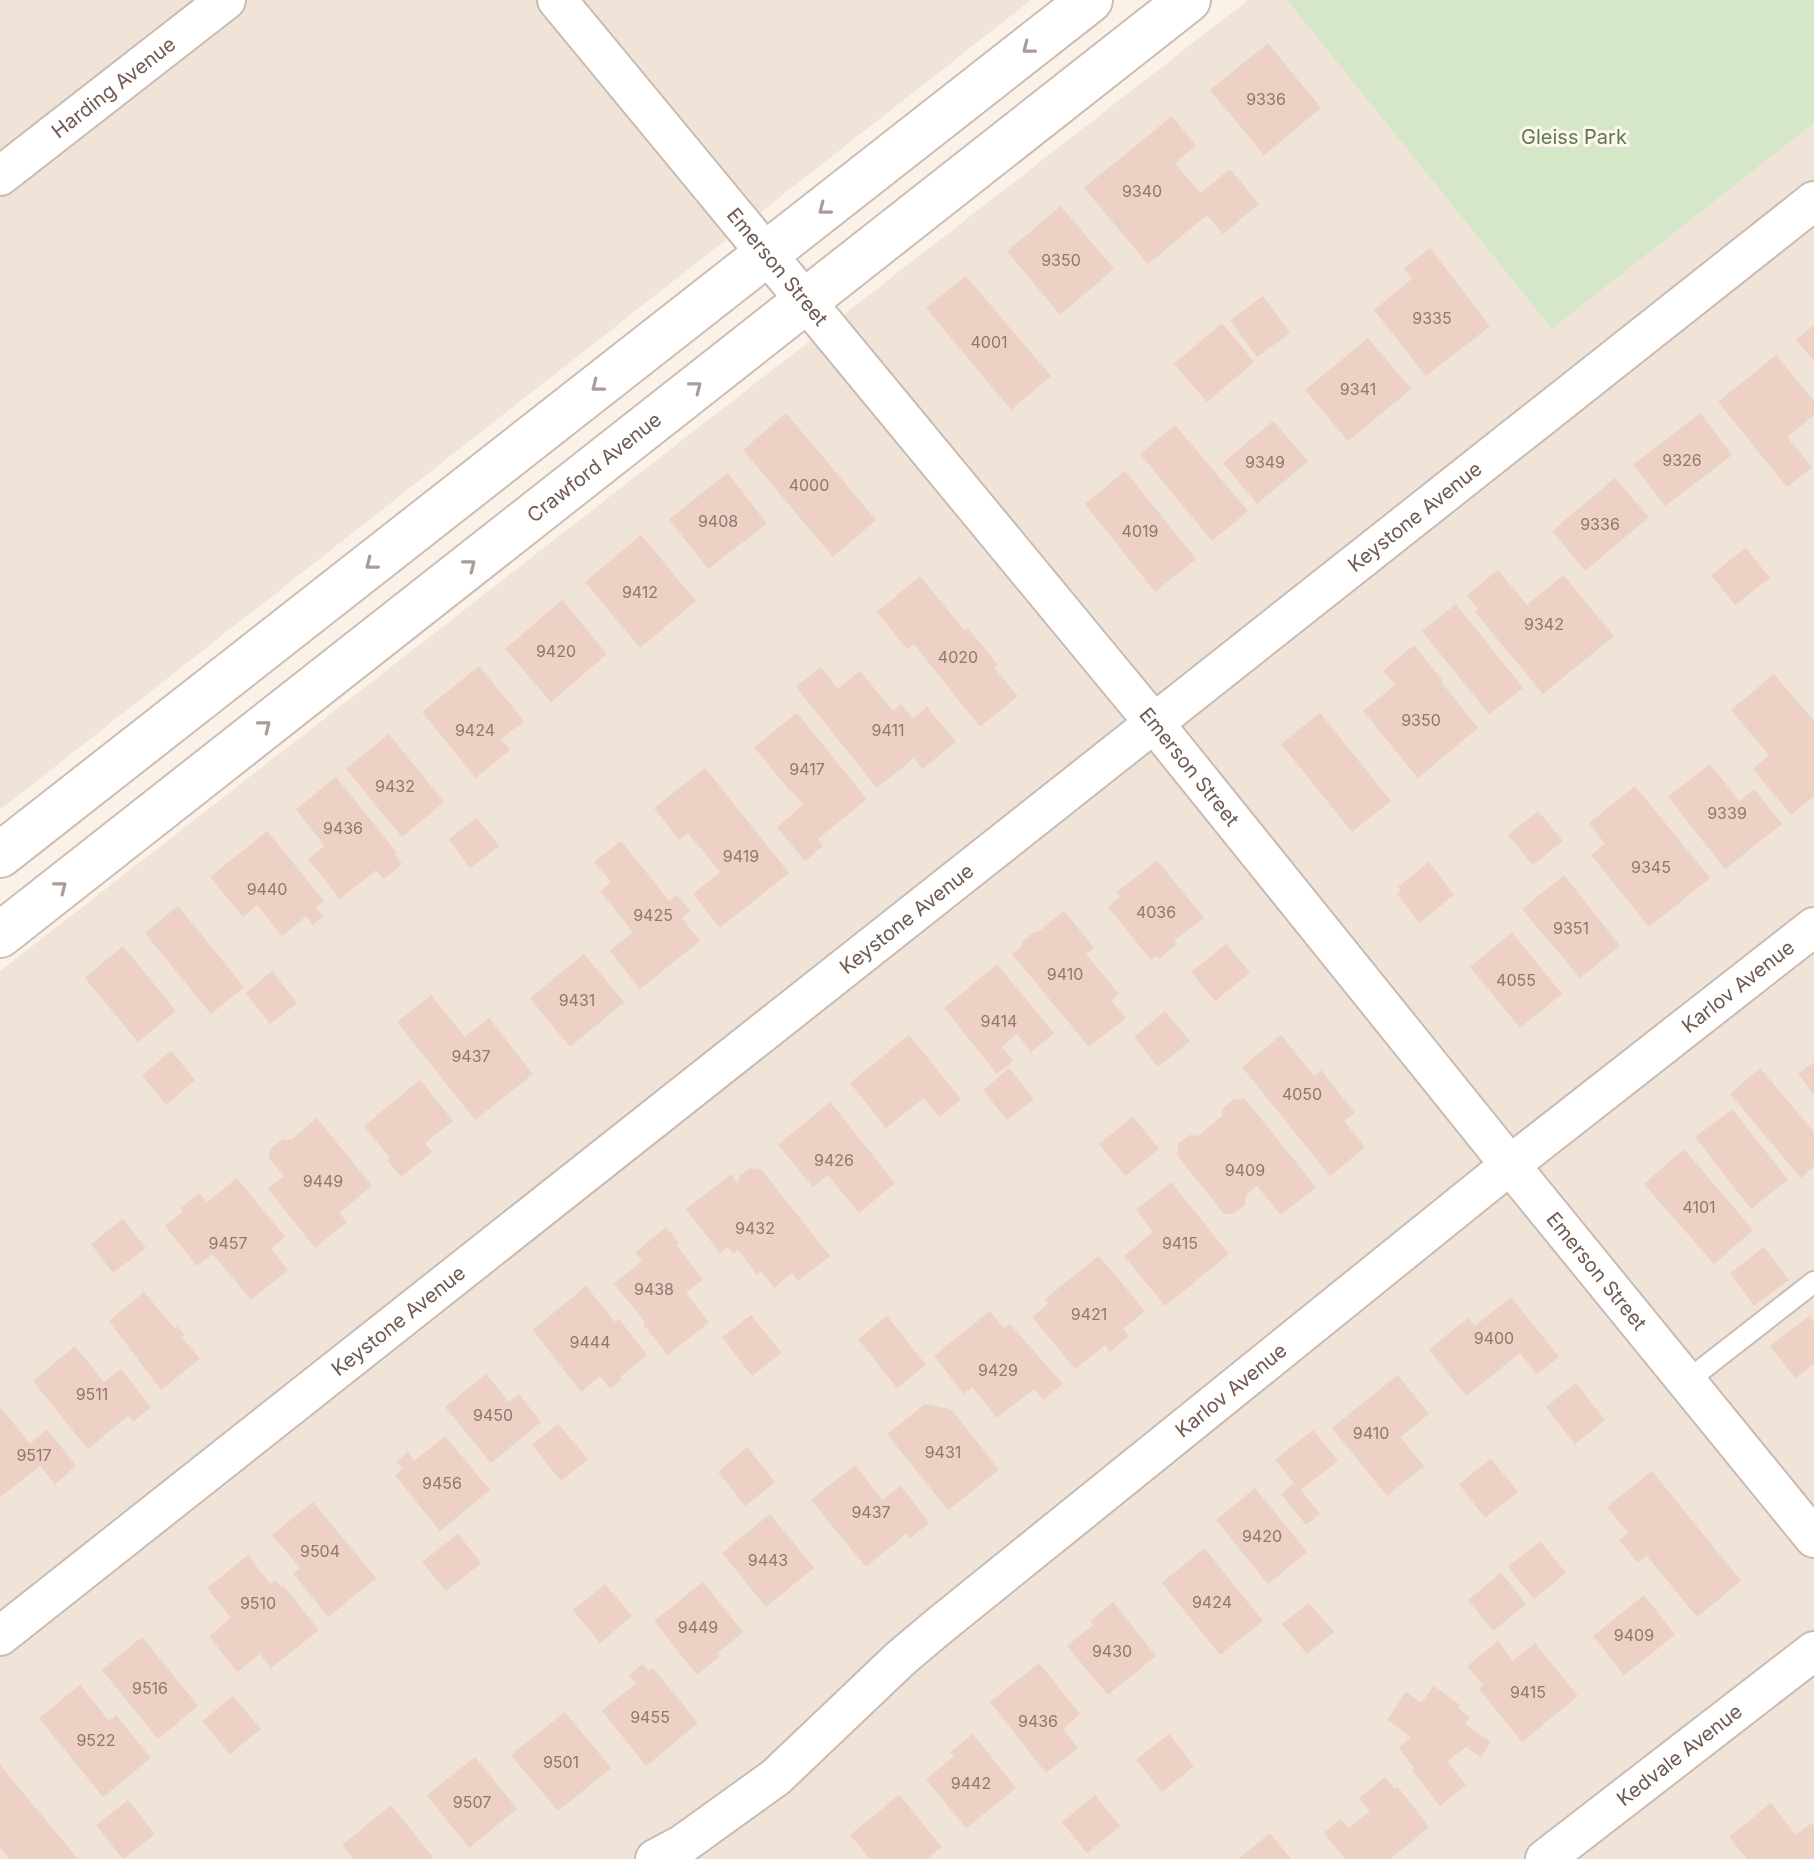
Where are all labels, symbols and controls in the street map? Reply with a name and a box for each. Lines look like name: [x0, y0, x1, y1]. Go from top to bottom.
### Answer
street label: Harding Avenue: [47, 32, 180, 143]
one-way arrow: [1022, 39, 1037, 53]
house number: 9336: [1246, 89, 1286, 109]
park label: Gleiss Park: [1521, 125, 1627, 149]
house number: 9340: [1122, 181, 1162, 201]
one-way arrow: [818, 199, 833, 213]
street label: Emerson Street: [722, 203, 833, 331]
house number: 9350: [1041, 250, 1081, 270]
house number: 9335: [1412, 308, 1452, 328]
house number: 4001: [970, 332, 1008, 352]
one-way arrow: [591, 377, 606, 391]
house number: 9341: [1340, 379, 1376, 399]
one-way arrow: [687, 382, 702, 396]
street label: Crawford Avenue: [522, 407, 666, 528]
house number: 9326: [1662, 450, 1702, 470]
house number: 9349: [1245, 452, 1285, 472]
street label: Keystone Avenue: [1343, 457, 1486, 577]
house number: 4000: [789, 475, 829, 495]
house number: 9408: [698, 511, 738, 531]
house number: 9336: [1580, 514, 1620, 534]
house number: 4019: [1122, 521, 1158, 541]
one-way arrow: [366, 554, 380, 569]
one-way arrow: [460, 560, 475, 575]
house number: 9412: [622, 582, 658, 602]
house number: 9342: [1524, 614, 1564, 634]
house number: 9420: [536, 641, 576, 661]
house number: 4020: [938, 647, 978, 667]
street label: Emerson Street: [1134, 703, 1245, 831]
house number: 9350: [1401, 710, 1441, 730]
house number: 9424: [455, 720, 495, 740]
house number: 9411: [872, 720, 904, 740]
one-way arrow: [256, 721, 270, 736]
house number: 9417: [789, 759, 825, 779]
house number: 9432: [375, 776, 415, 796]
house number: 9339: [1707, 803, 1747, 823]
house number: 9436: [323, 818, 363, 838]
house number: 9419: [723, 846, 759, 866]
house number: 9345: [1631, 857, 1671, 877]
street label: Keystone Avenue: [835, 859, 978, 979]
house number: 9440: [247, 879, 287, 899]
one-way arrow: [52, 882, 66, 897]
house number: 4036: [1136, 902, 1176, 922]
house number: 9425: [633, 905, 673, 925]
house number: 9351: [1553, 918, 1589, 938]
street label: Karlov Avenue: [1677, 935, 1799, 1038]
house number: 9410: [1047, 964, 1083, 984]
house number: 4055: [1496, 970, 1536, 990]
house number: 9431: [559, 990, 595, 1010]
house number: 9414: [981, 1011, 1017, 1031]
house number: 9437: [451, 1046, 491, 1066]
house number: 4050: [1282, 1084, 1322, 1104]
house number: 9426: [814, 1150, 854, 1170]
house number: 9409: [1225, 1160, 1265, 1180]
house number: 9449: [303, 1171, 343, 1191]
house number: 4101: [1682, 1197, 1716, 1217]
street label: Emerson Street: [1541, 1207, 1652, 1335]
house number: 9432: [735, 1218, 775, 1238]
house number: 9457: [208, 1233, 248, 1253]
house number: 9415: [1162, 1233, 1198, 1253]
street label: Keystone Avenue: [327, 1261, 470, 1381]
house number: 9438: [634, 1279, 674, 1299]
house number: 9421: [1071, 1304, 1107, 1324]
house number: 9400: [1474, 1328, 1514, 1348]
house number: 9444: [570, 1332, 610, 1352]
street label: Karlov Avenue: [1171, 1338, 1292, 1442]
house number: 9429: [978, 1360, 1018, 1380]
house number: 9511: [76, 1384, 108, 1404]
house number: 9450: [473, 1405, 513, 1425]
house number: 9410: [1353, 1423, 1389, 1443]
house number: 9431: [925, 1442, 961, 1462]
house number: 9517: [16, 1445, 52, 1465]
house number: 9456: [422, 1473, 462, 1493]
house number: 9437: [851, 1502, 891, 1522]
house number: 9420: [1242, 1526, 1282, 1546]
house number: 9504: [300, 1541, 340, 1561]
house number: 9443: [748, 1550, 788, 1570]
house number: 9424: [1192, 1592, 1232, 1612]
house number: 9510: [240, 1593, 276, 1613]
house number: 9449: [678, 1617, 718, 1637]
house number: 9409: [1614, 1625, 1654, 1645]
house number: 9430: [1092, 1641, 1132, 1661]
house number: 9516: [132, 1678, 168, 1698]
house number: 9415: [1510, 1682, 1546, 1702]
street label: Kedvale Avenue: [1612, 1699, 1747, 1811]
house number: 9455: [630, 1707, 670, 1727]
house number: 9436: [1018, 1711, 1058, 1731]
house number: 9522: [76, 1730, 116, 1750]
house number: 9501: [543, 1752, 579, 1772]
house number: 9442: [951, 1773, 991, 1793]
house number: 9507: [453, 1792, 491, 1812]

